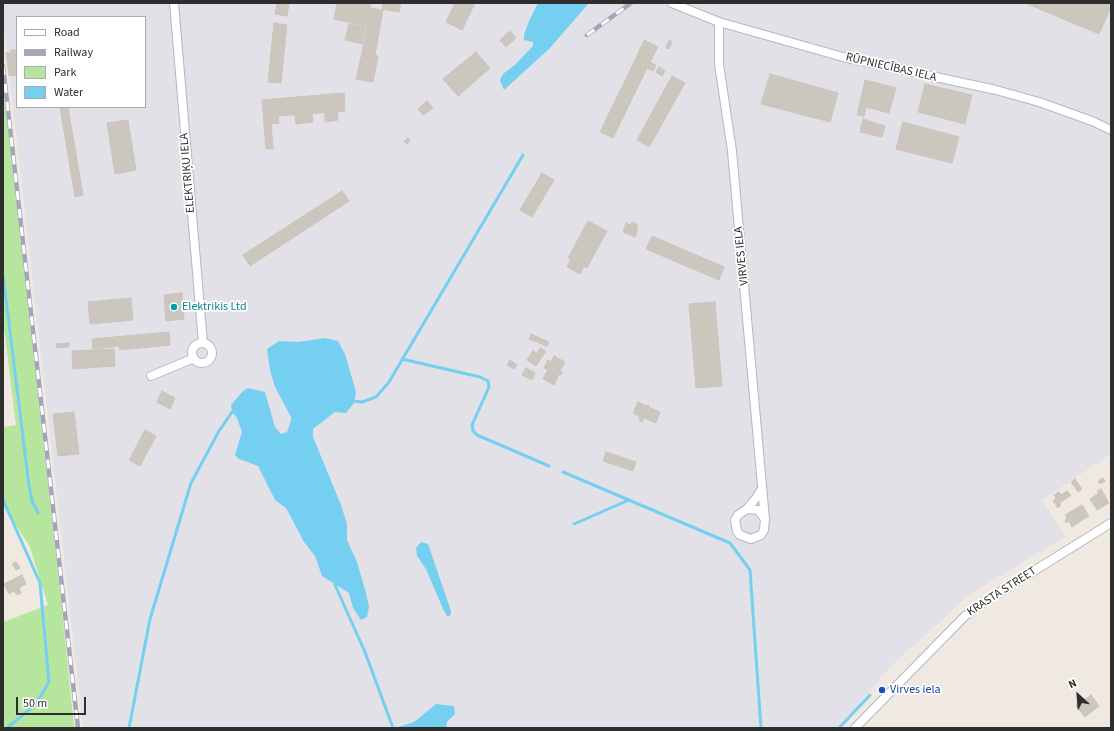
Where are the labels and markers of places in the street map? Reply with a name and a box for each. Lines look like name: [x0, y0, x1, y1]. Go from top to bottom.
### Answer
place label: Elektrikis Ltd: [182, 300, 247, 314]
marker: Elektrikis Ltd: [169, 302, 179, 312]
place label: Virves iela: [890, 683, 941, 697]
marker: Virves iela: [877, 685, 887, 695]

